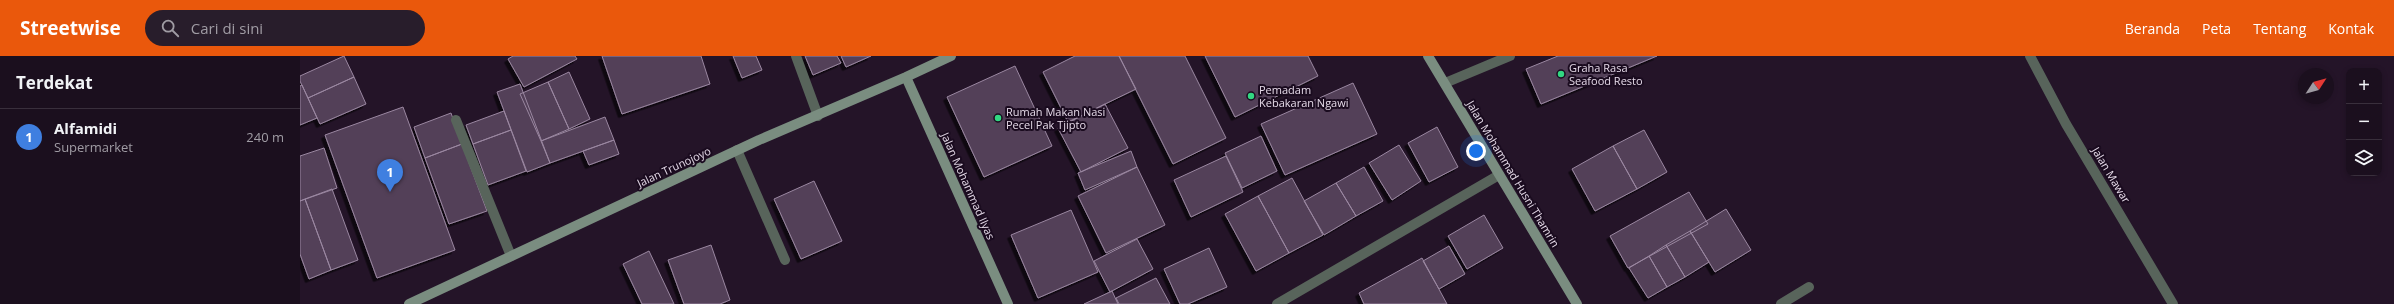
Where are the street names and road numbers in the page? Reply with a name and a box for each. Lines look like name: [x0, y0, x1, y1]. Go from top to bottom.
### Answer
street label: Jalan Mohammad Husni Thamrin: [1463, 97, 1563, 250]
street label: Jalan Mohammad Ilyas: [938, 129, 999, 242]
street label: Jalan Trunojoyo: [634, 143, 713, 191]
street label: Jalan Mawar: [2088, 143, 2134, 206]

